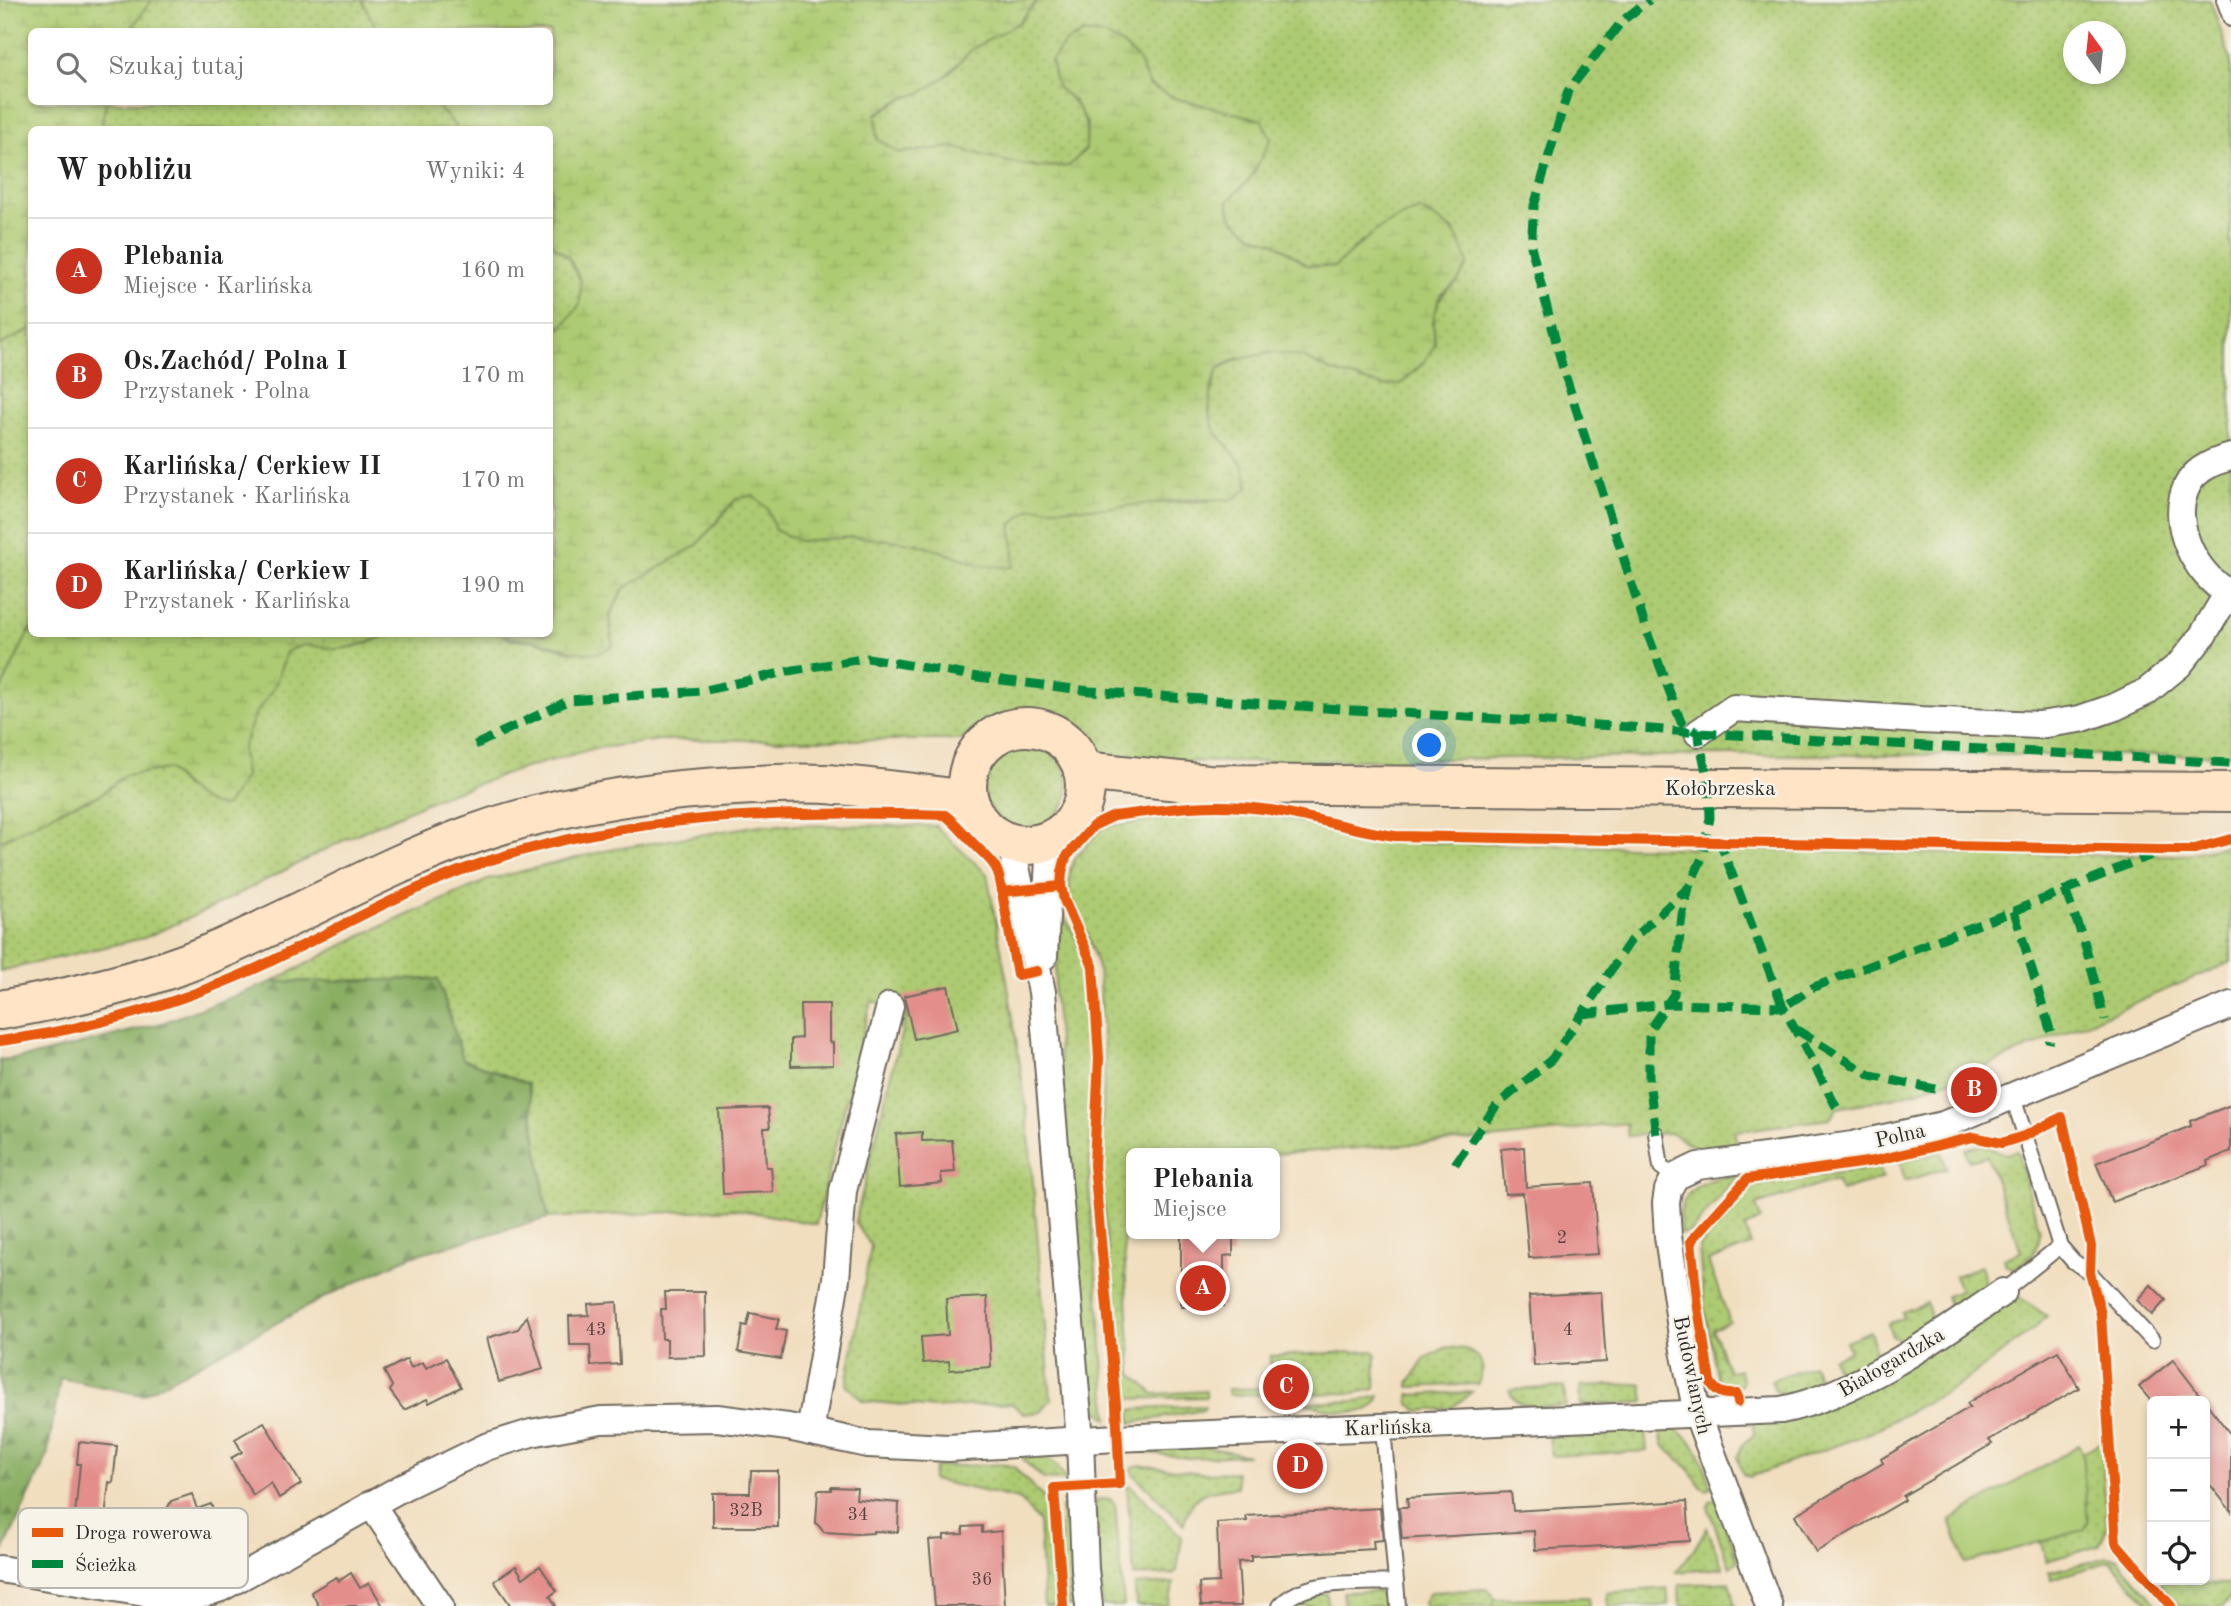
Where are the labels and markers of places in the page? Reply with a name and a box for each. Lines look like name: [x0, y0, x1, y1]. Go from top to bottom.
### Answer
pin: B: [1951, 1064, 1997, 1116]
pin: A: [1180, 1262, 1226, 1314]
pin: C: [1263, 1361, 1309, 1413]
pin: D: [1277, 1440, 1323, 1492]

